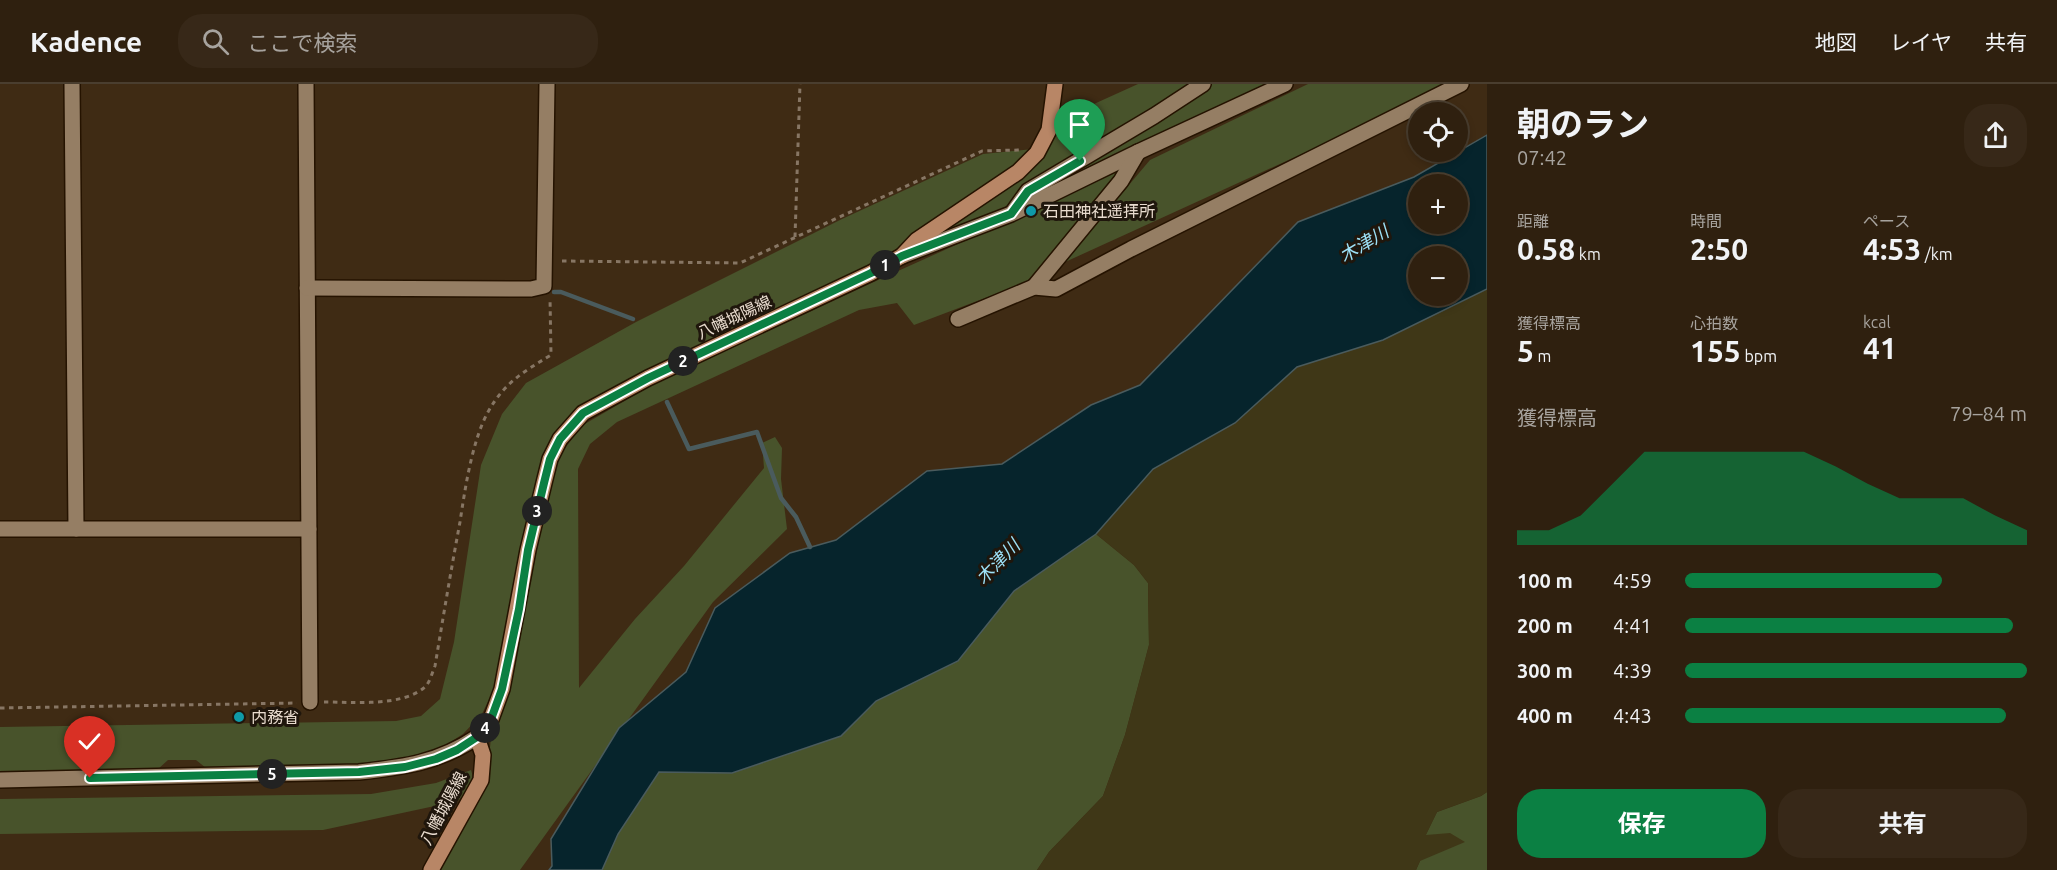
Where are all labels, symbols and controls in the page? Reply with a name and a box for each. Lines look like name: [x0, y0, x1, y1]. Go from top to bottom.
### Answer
search box: [178, 14, 598, 68]
icon: search: [199, 25, 232, 58]
text: Kadence: [30, 26, 142, 57]
text: ここで検索: [247, 30, 357, 55]
text: 地図: [1815, 30, 1857, 54]
text: レイヤ: [1890, 30, 1952, 54]
text: 共有: [1985, 30, 2027, 54]
pin: [1054, 99, 1105, 161]
map controls: [1408, 102, 1468, 306]
button: locate: [1408, 102, 1468, 162]
button: share: [1964, 104, 2027, 167]
text: 朝のラン: [1517, 105, 1649, 142]
icon: arrive: [1063, 108, 1096, 141]
text: 07:42: [1517, 146, 1567, 169]
button: +: [1408, 174, 1468, 234]
place label: 石田神社遥拝所: [1043, 202, 1155, 220]
marker: 石田神社遥拝所: [1024, 204, 1038, 218]
text: 距離: [1517, 212, 1549, 230]
text: 時間: [1690, 212, 1722, 230]
text: ペース: [1863, 212, 1910, 230]
water label: 木津川: [1335, 220, 1393, 266]
text: 0.58: [1517, 232, 1575, 266]
text: 2:50: [1690, 232, 1748, 266]
text: 4:53: [1863, 232, 1921, 266]
text: km: [1575, 245, 1601, 263]
text: /km: [1921, 245, 1953, 263]
button: −: [1408, 246, 1468, 306]
pin: 1: [870, 250, 900, 280]
text: 1: [880, 256, 890, 274]
street label: 八幡城陽線: [694, 292, 774, 342]
text: kcal: [1863, 313, 1891, 331]
text: 獲得標高: [1517, 314, 1581, 332]
text: 心拍数: [1690, 314, 1738, 332]
text: 41: [1863, 331, 1897, 365]
text: 5: [1517, 334, 1534, 368]
text: 155: [1690, 334, 1741, 368]
pin: 2: [668, 346, 698, 376]
text: m: [1534, 347, 1551, 365]
text: bpm: [1741, 347, 1777, 365]
text: 2: [678, 352, 688, 370]
text: 79–84 m: [1950, 402, 2027, 425]
text: 獲得標高: [1517, 406, 1597, 429]
pin: 3: [522, 496, 552, 526]
text: 3: [532, 502, 542, 520]
water label: 木津川: [971, 533, 1025, 588]
text: 100 m: [1517, 569, 1573, 592]
text: 4:59: [1613, 569, 1652, 592]
text: 200 m: [1517, 614, 1573, 637]
text: 4:41: [1613, 614, 1652, 637]
text: 300 m: [1517, 659, 1573, 682]
text: 4:39: [1613, 659, 1652, 682]
text: 400 m: [1517, 704, 1573, 727]
text: 4:43: [1613, 704, 1652, 727]
place label: 内務省: [251, 708, 299, 726]
marker: 内務省: [232, 710, 246, 724]
pin: 4: [470, 713, 500, 743]
pin: [64, 716, 115, 778]
text: 4: [480, 719, 490, 737]
icon: check: [73, 725, 106, 758]
pin: 5: [257, 759, 287, 789]
text: 5: [267, 765, 277, 783]
street label: 八幡城陽線: [416, 768, 470, 848]
button: 保存: [1517, 789, 1766, 858]
button: 共有: [1778, 789, 2027, 858]

